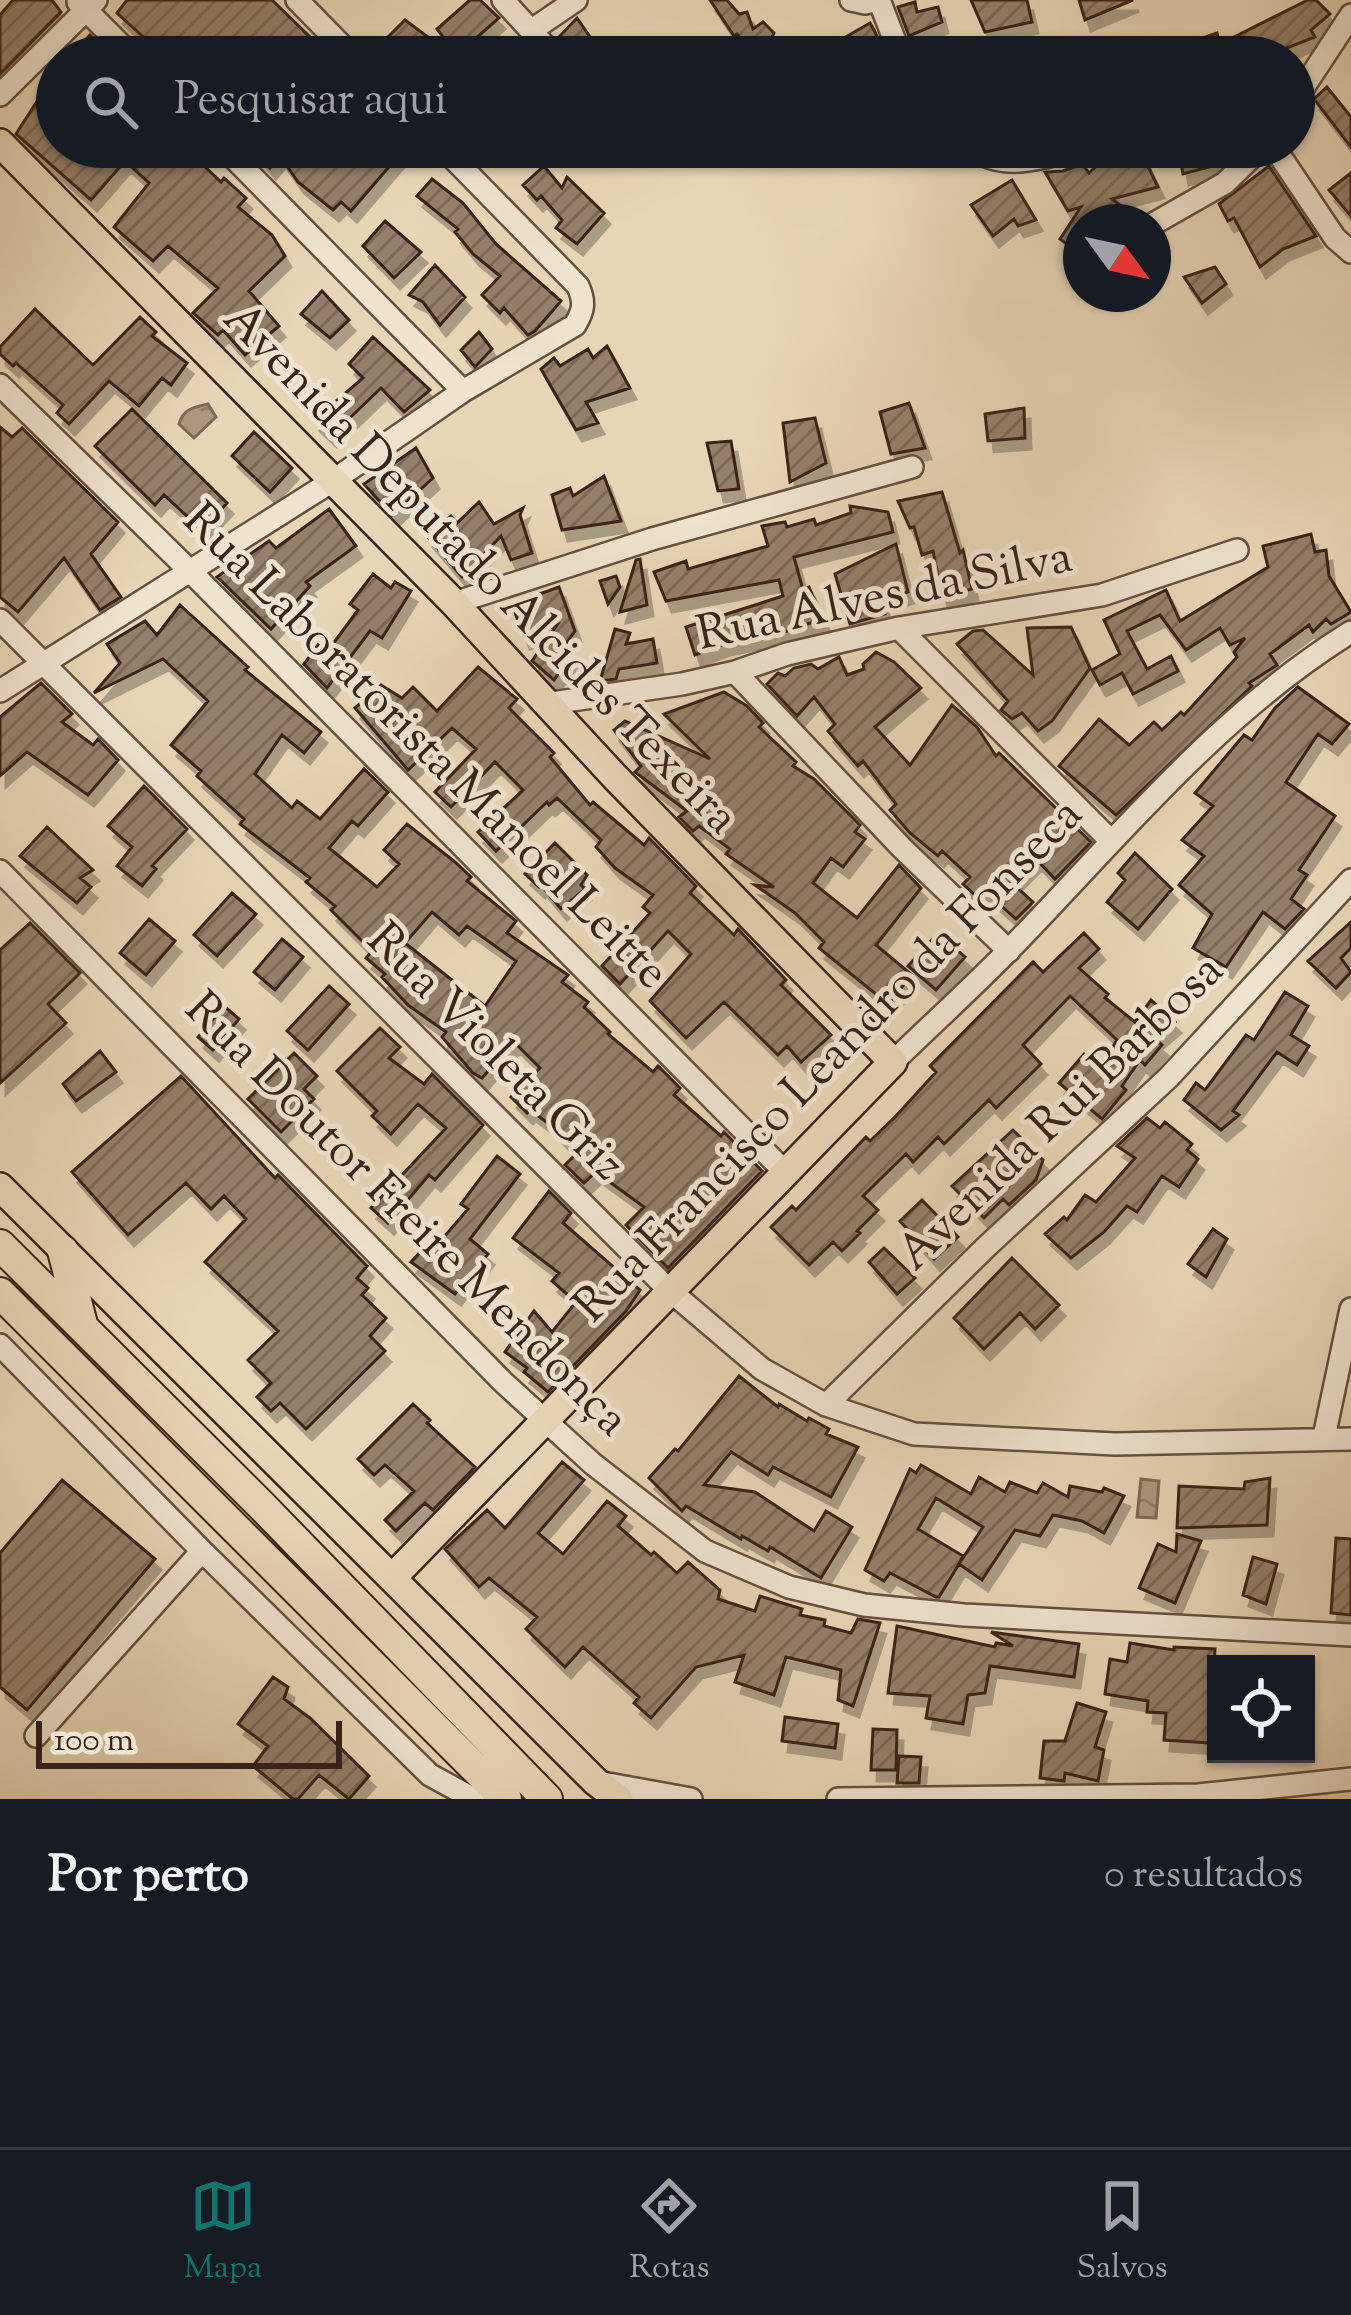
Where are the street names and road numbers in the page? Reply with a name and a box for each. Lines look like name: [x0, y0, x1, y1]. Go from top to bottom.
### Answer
street label: Avenida Deputado Alcides Texeira: [205, 288, 753, 852]
street label: Rua Laboratorista Manoel Leitte: [165, 489, 683, 1007]
street label: Rua Alves da Silva: [691, 525, 1079, 671]
street label: Rua Francisco Leandro da Fonseca: [560, 784, 1100, 1340]
street label: Rua Violeta Griz: [349, 909, 639, 1199]
street label: Avenida Rui Barbosa: [883, 939, 1241, 1289]
street label: Rua Doutor Freire Mendonça: [167, 978, 643, 1454]

